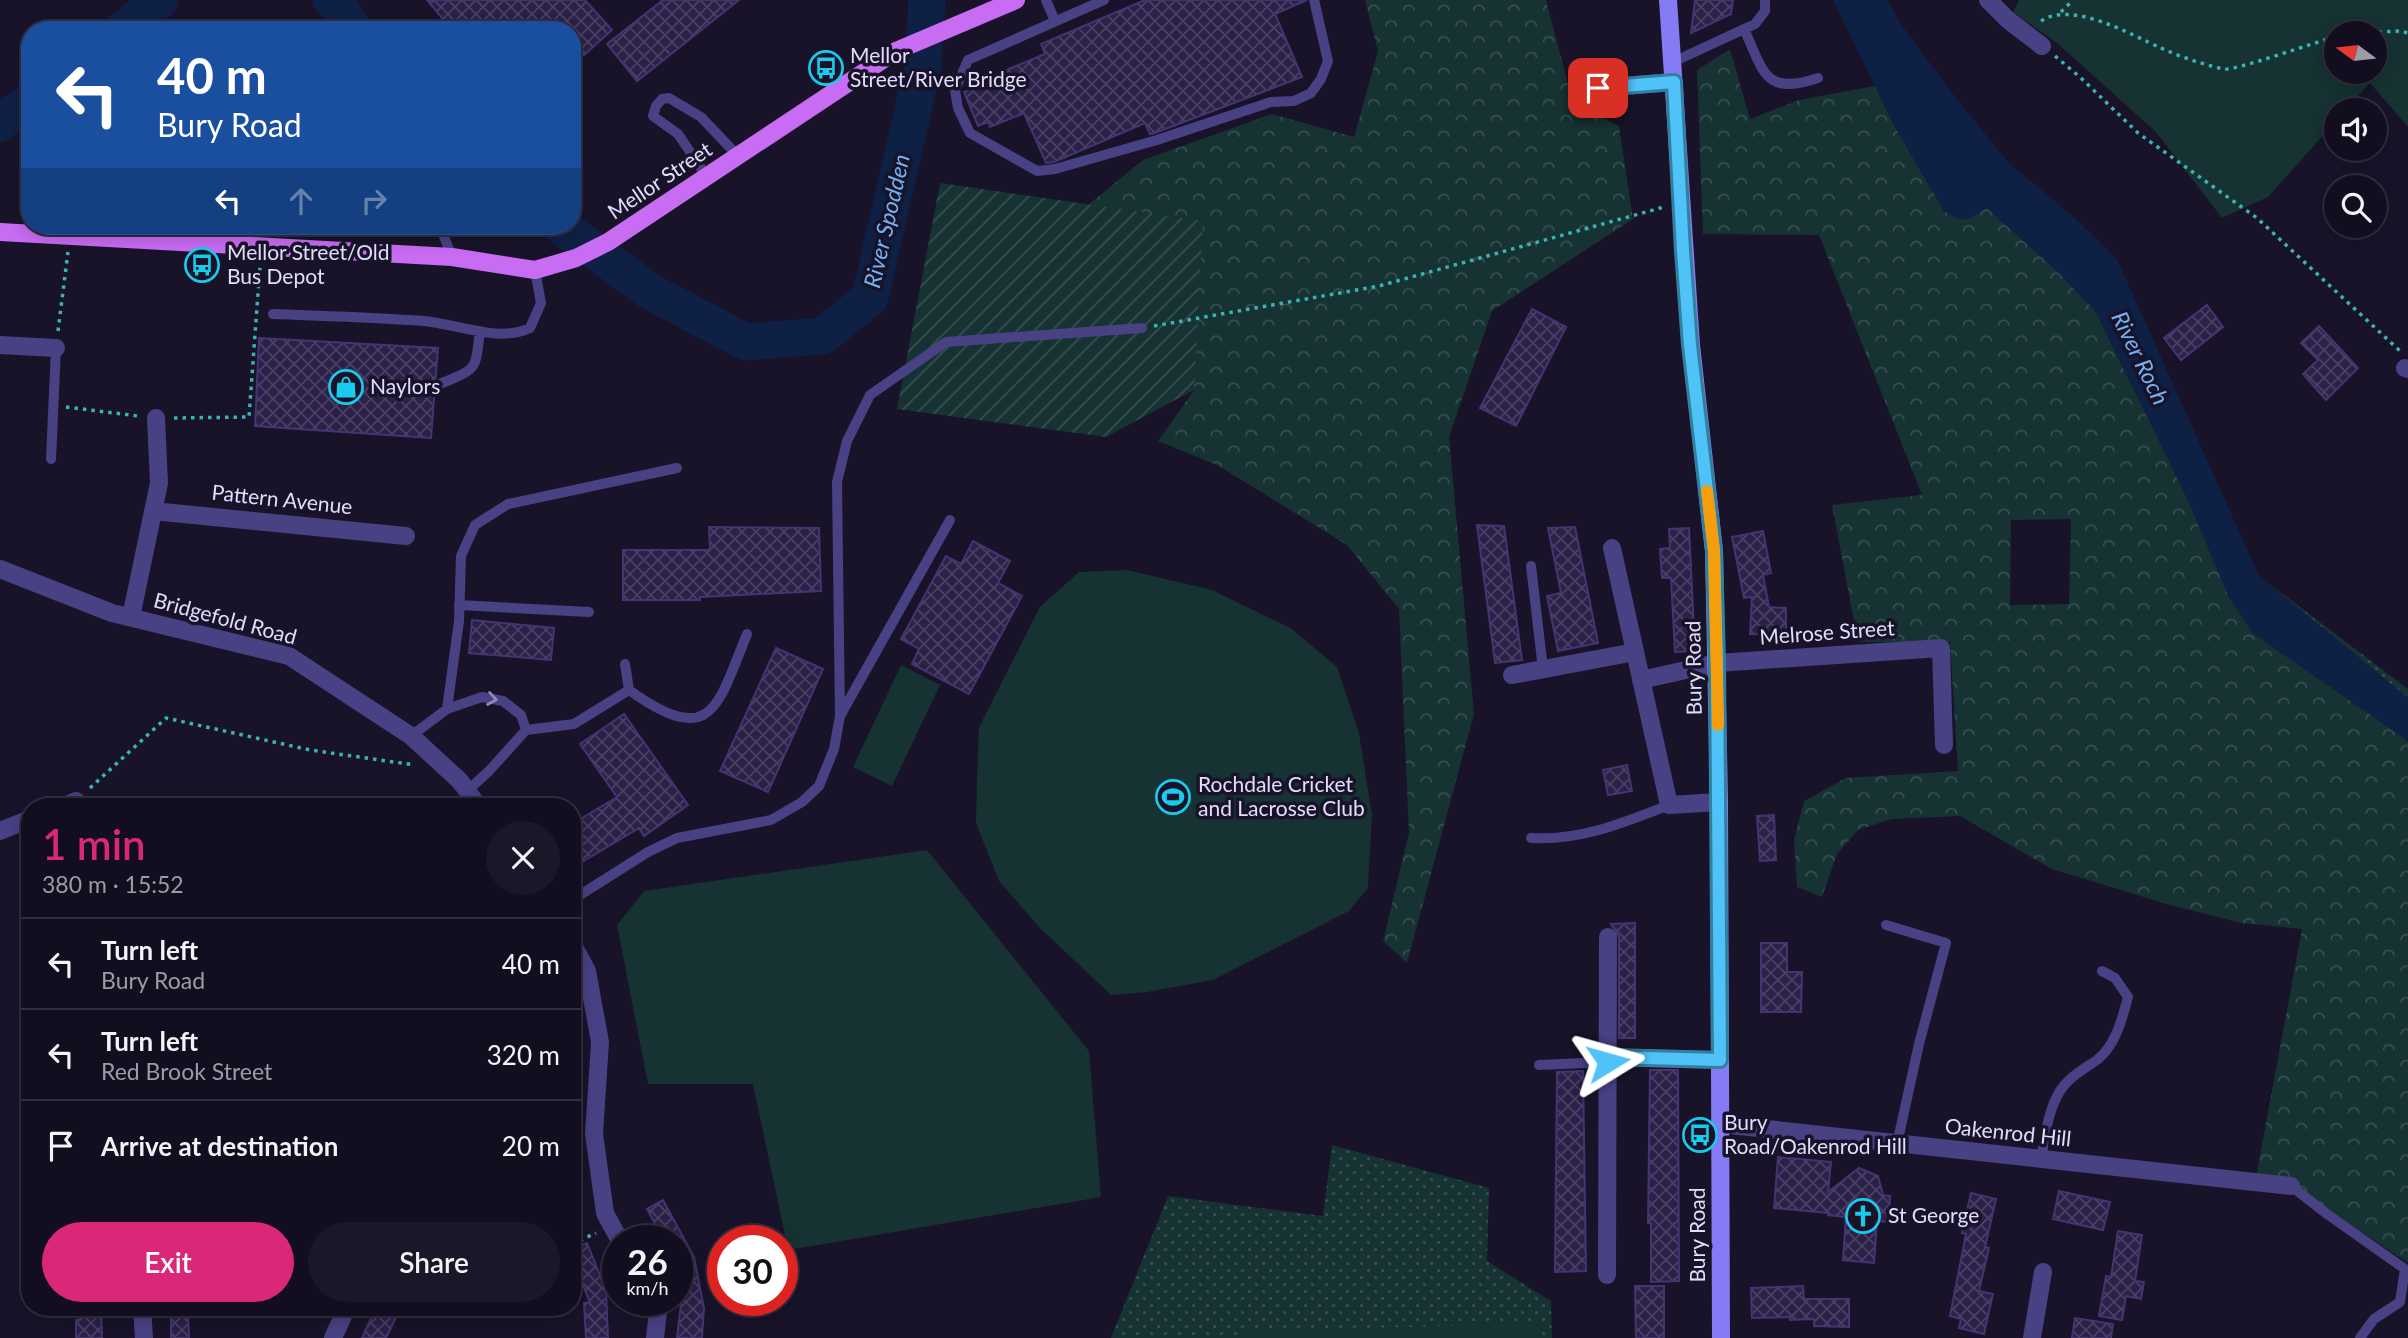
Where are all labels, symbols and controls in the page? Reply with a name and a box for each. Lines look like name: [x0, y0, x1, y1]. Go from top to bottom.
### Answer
north arrow: [2324, 21, 2387, 84]
map controls: [2324, 21, 2387, 238]
place label: Mellor Street/River Bridge: [850, 42, 1027, 91]
text: 40 m: [157, 46, 267, 104]
icon: left: [42, 49, 133, 140]
bus stop icon: Mellor Street/River Bridge: [807, 49, 845, 87]
pin: [1568, 58, 1628, 118]
icon: arrive: [1579, 69, 1617, 107]
button: sound: [2324, 98, 2387, 161]
text: Bury Road: [157, 105, 302, 144]
street label: Mellor Street: [602, 136, 716, 224]
water label: River Spodden: [857, 151, 915, 290]
button: search: [2324, 175, 2387, 238]
icon: left: [209, 182, 247, 220]
icon: ahead: [282, 182, 320, 220]
icon: right: [355, 182, 393, 220]
place label: Mellor Street/Old Bus Depot: [227, 239, 390, 288]
bus stop icon: Mellor Street/Old Bus Depot: [183, 246, 221, 284]
water label: River Roch: [2106, 306, 2175, 409]
shop icon: Naylors: [327, 368, 365, 406]
place label: Naylors: [370, 373, 440, 398]
street label: Pattern Avenue: [210, 479, 354, 518]
street label: Bridgefold Road: [151, 586, 300, 649]
street label: Melrose Street: [1759, 614, 1896, 649]
street label: Bury Road: [1679, 620, 1706, 716]
one-way arrow: [486, 691, 498, 706]
place label: Rochdale Cricket and Lacrosse Club: [1198, 771, 1365, 820]
sports icon: Rochdale Cricket and Lacrosse Club: [1154, 778, 1192, 816]
text: 1 min: [42, 819, 146, 869]
button: close: [486, 821, 560, 895]
text: 380 m · 15:52: [42, 870, 184, 898]
text: Turn left: [101, 934, 198, 966]
icon: left: [42, 945, 80, 983]
text: 40 m: [502, 948, 560, 980]
text: Bury Road: [101, 966, 205, 994]
text: Turn left: [101, 1025, 198, 1057]
position arrow: [1571, 1025, 1645, 1099]
icon: left: [42, 1036, 80, 1074]
text: 320 m: [487, 1039, 560, 1071]
text: Red Brook Street: [101, 1057, 272, 1085]
place label: Bury Road/Oakenrod Hill: [1724, 1109, 1907, 1158]
street label: Oakenrod Hill: [1944, 1112, 2073, 1151]
bus stop icon: Bury Road/Oakenrod Hill: [1681, 1116, 1719, 1154]
icon: arrive: [42, 1127, 80, 1165]
text: Arrive at destination: [101, 1130, 338, 1162]
text: 20 m: [502, 1130, 560, 1162]
street label: Bury Road: [1684, 1188, 1709, 1282]
church icon: St George: [1844, 1197, 1882, 1235]
place label: St George: [1888, 1202, 1979, 1227]
button: Exit: [42, 1222, 294, 1302]
button: Share: [308, 1222, 560, 1302]
speed limit sign: 30: [707, 1225, 798, 1316]
text: 26: [627, 1240, 668, 1282]
text: km/h: [626, 1277, 669, 1299]

